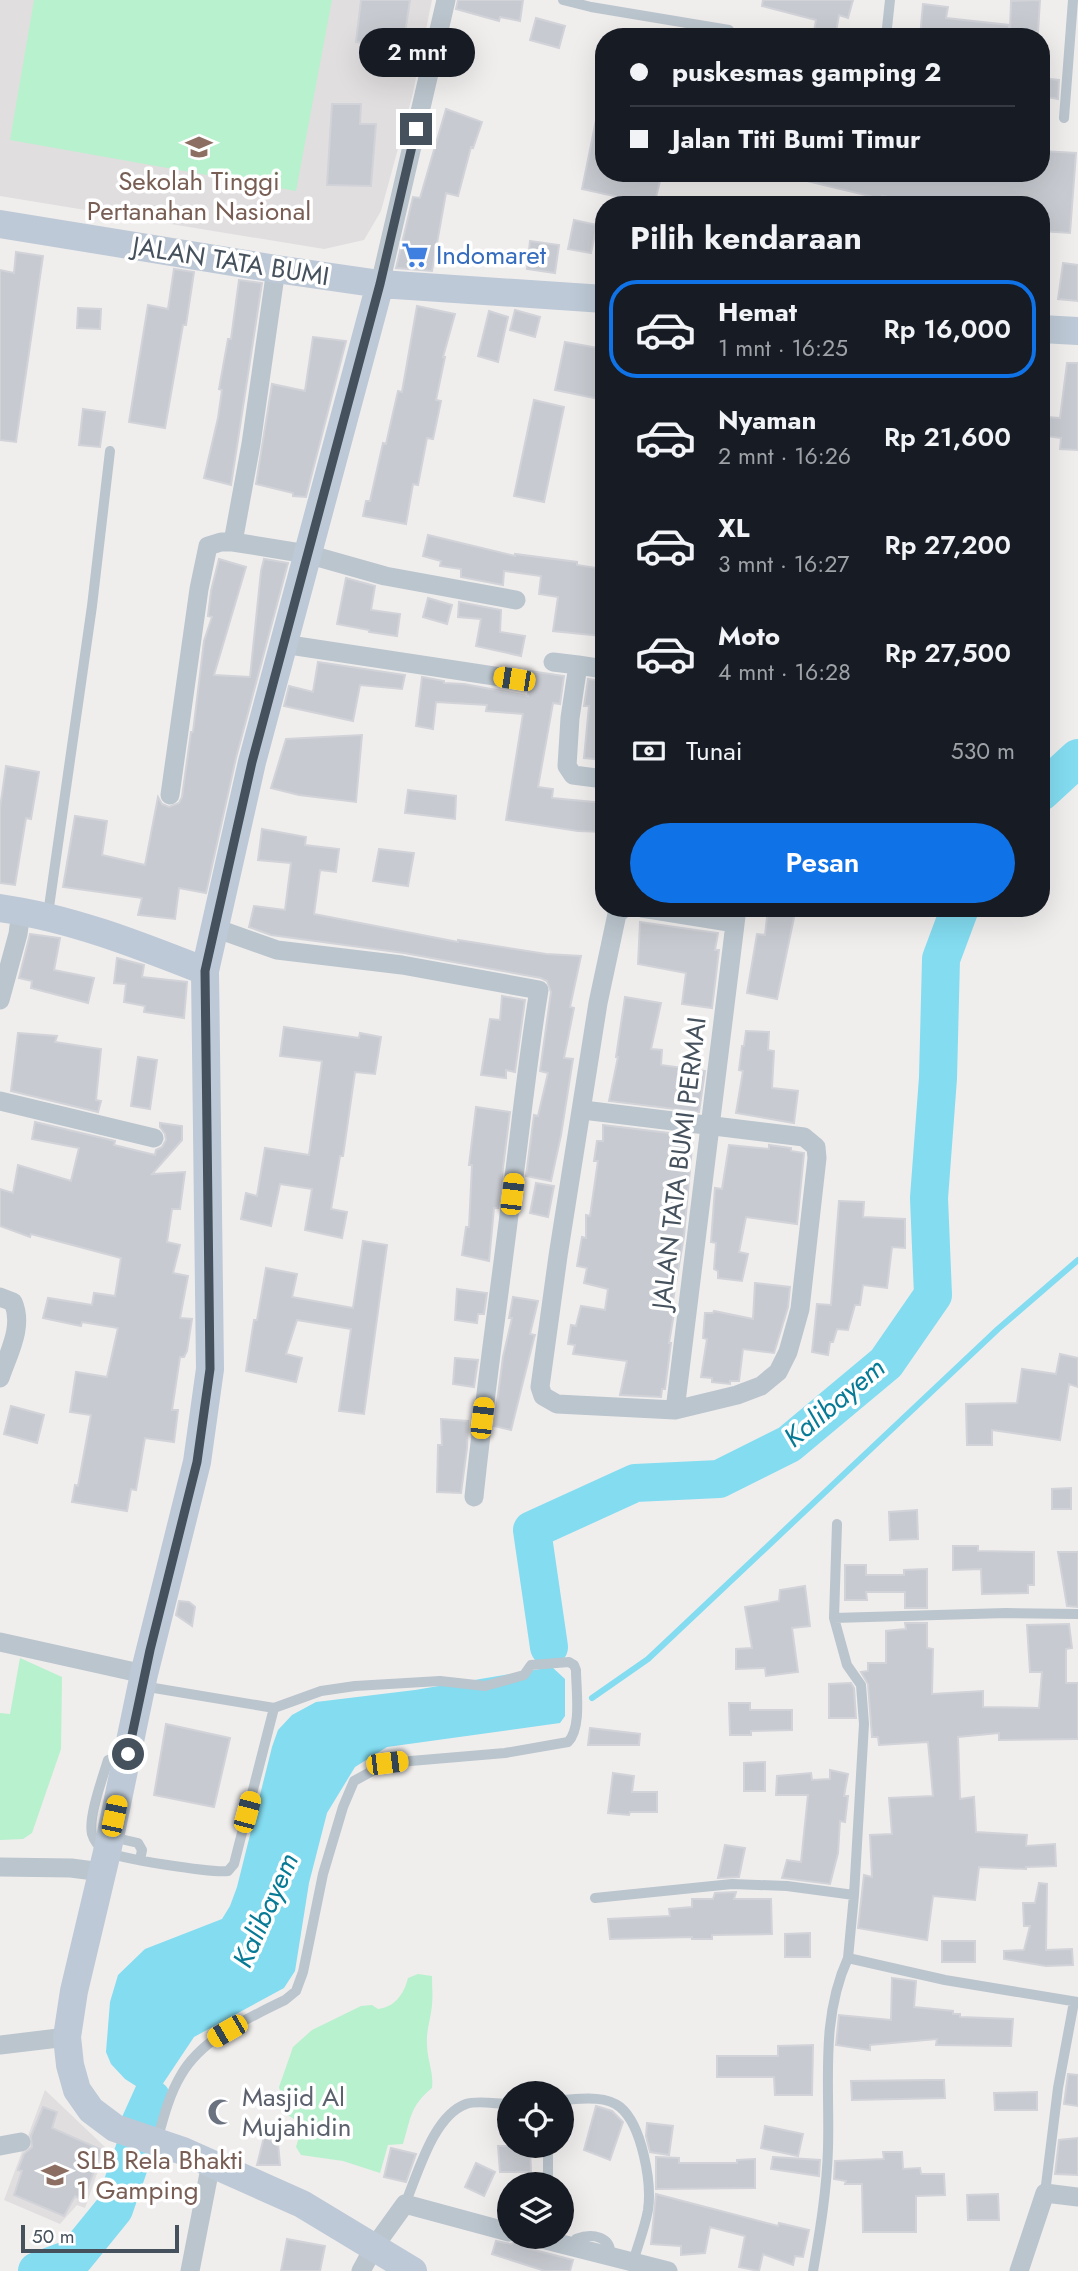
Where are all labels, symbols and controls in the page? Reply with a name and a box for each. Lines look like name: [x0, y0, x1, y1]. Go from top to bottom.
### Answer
callout: 2 mnt: [358, 27, 474, 76]
text: 2 mnt: [387, 35, 447, 69]
text: puskesmas gamping 2: [672, 53, 941, 91]
route end: [400, 113, 432, 145]
text: Jalan Titi Bumi Timur: [672, 120, 921, 158]
school or university icon: Sekolah Tinggi Pertanahan Nasional: [184, 132, 214, 162]
place label: Sekolah Tinggi Pertanahan Nasional: [87, 162, 311, 230]
text: Pilih kendaraan: [630, 215, 862, 261]
street label: JALAN TATA BUMI: [127, 226, 332, 295]
place label: Indomaret: [436, 236, 547, 274]
supermarket icon: Indomaret: [400, 240, 430, 270]
text: Hemat: [718, 293, 797, 331]
icon: car: [634, 298, 697, 361]
text: Rp 16,000: [884, 310, 1011, 348]
text: 1 mnt · 16:25: [718, 331, 848, 365]
text: Nyaman: [718, 401, 817, 439]
icon: car: [634, 406, 697, 469]
text: Rp 21,600: [884, 418, 1011, 456]
text: 2 mnt · 16:26: [718, 439, 851, 473]
text: XL: [718, 509, 750, 547]
icon: car: [634, 514, 697, 577]
text: Rp 27,200: [885, 526, 1011, 564]
text: 3 mnt · 16:27: [718, 547, 849, 581]
text: Moto: [718, 617, 780, 655]
icon: car: [634, 622, 697, 685]
text: Rp 27,500: [885, 634, 1011, 672]
text: 4 mnt · 16:28: [718, 655, 851, 689]
car: [492, 665, 537, 693]
icon: cash: [630, 732, 668, 770]
text: Tunai: [686, 732, 743, 770]
text: 530 m: [951, 734, 1015, 768]
button: Pesan: [630, 823, 1015, 903]
street label: JALAN TATA BUMI PERMAI: [642, 1015, 716, 1314]
car: [500, 1172, 525, 1216]
water label: Kalibayem: [775, 1348, 894, 1457]
car: [470, 1396, 495, 1440]
route start: [112, 1738, 144, 1770]
car: [365, 1750, 410, 1776]
car: [232, 1789, 263, 1835]
car: [100, 1793, 129, 1839]
water label: Kalibayem: [222, 1846, 309, 1974]
car: [204, 2011, 251, 2051]
place label: Masjid Al Mujahidin: [242, 2078, 351, 2146]
map controls: [497, 2081, 574, 2249]
button: locate: [497, 2081, 574, 2158]
mosque icon: Masjid Al Mujahidin: [206, 2097, 236, 2127]
place label: SLB Rela Bhakti 1 Gamping: [76, 2141, 244, 2209]
school or university icon: SLB Rela Bhakti 1 Gamping: [40, 2160, 70, 2190]
button: layers: [497, 2172, 574, 2249]
scale bar: [21, 2222, 178, 2254]
text: 50 m: [32, 2223, 75, 2250]

